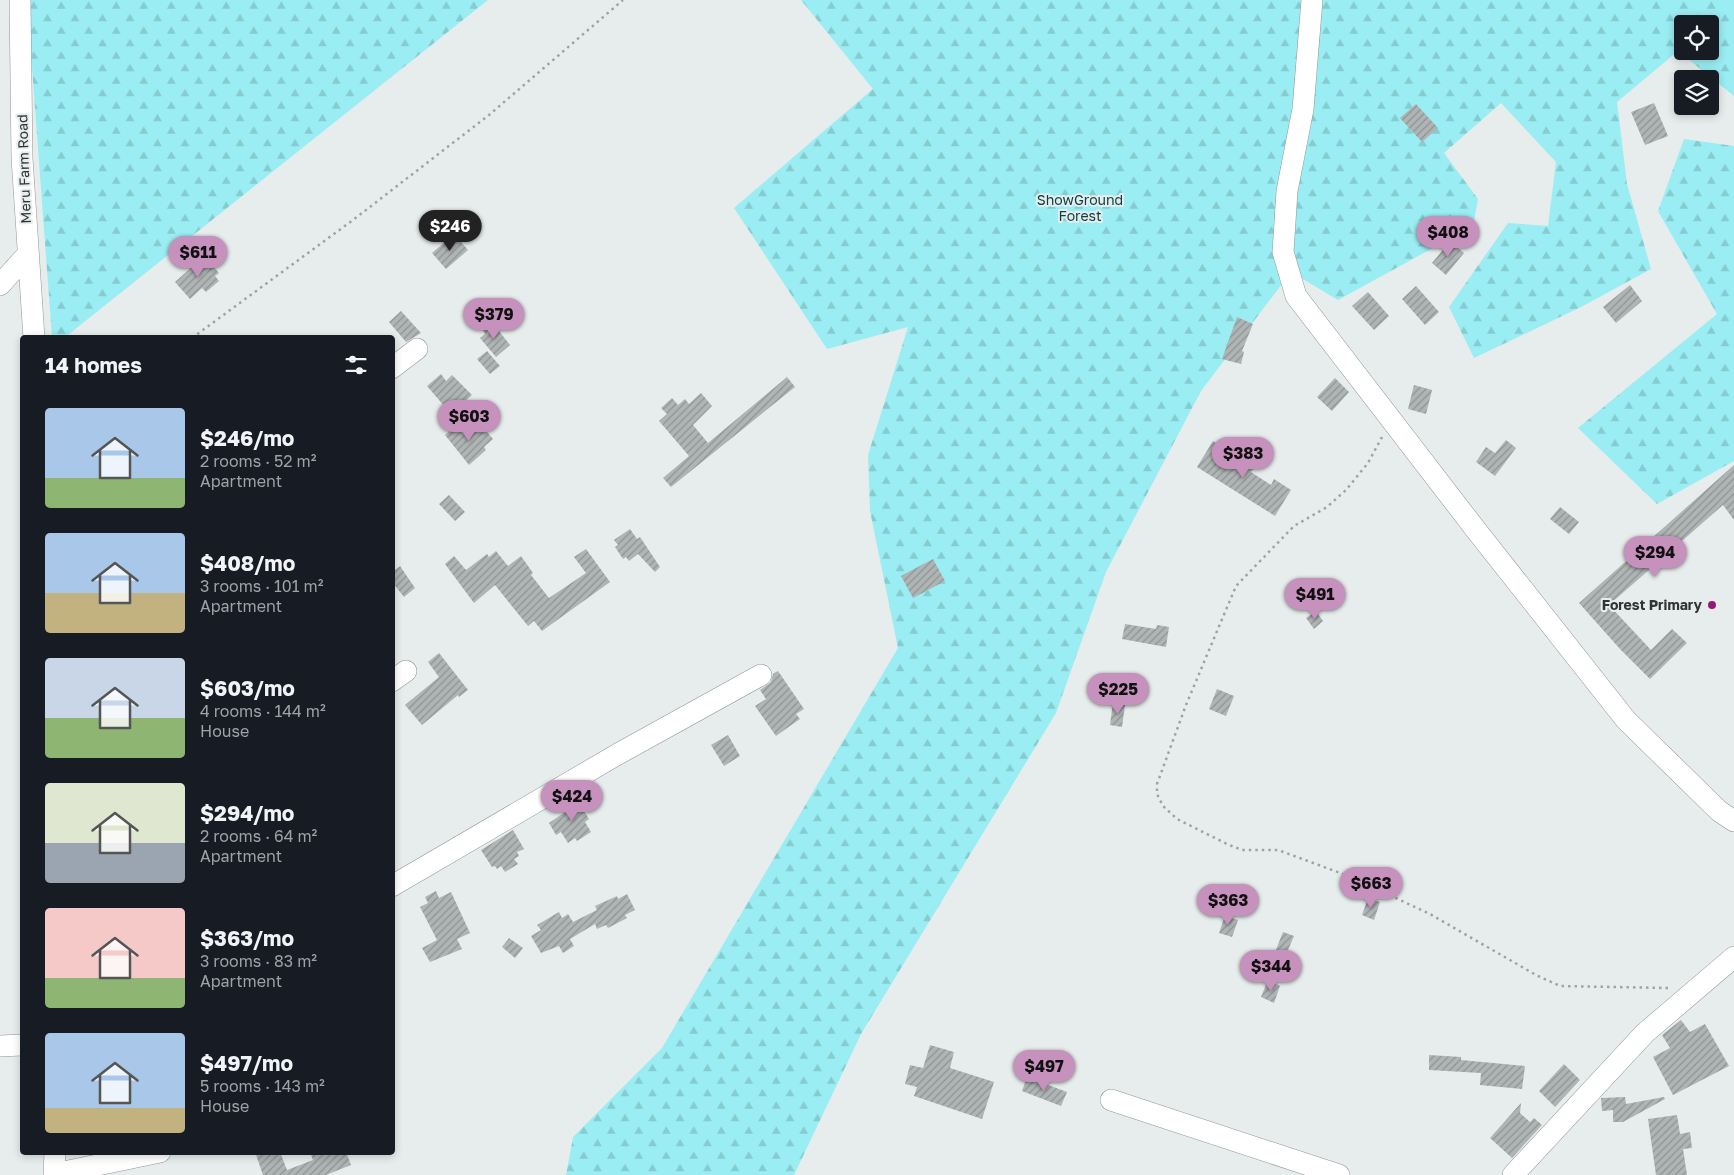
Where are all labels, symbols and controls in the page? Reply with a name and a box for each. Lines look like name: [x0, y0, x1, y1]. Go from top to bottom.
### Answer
map controls: [1674, 15, 1719, 115]
button: locate: [1674, 15, 1719, 60]
button: layers: [1674, 70, 1719, 115]
street label: Meru Farm Road: [13, 114, 34, 224]
park label: ShowGround Forest: [1037, 191, 1123, 224]
pin: $246: [420, 210, 480, 252]
text: $246: [430, 216, 470, 236]
pin: $408: [1418, 216, 1478, 258]
text: $408: [1427, 222, 1469, 242]
pin: $611: [168, 236, 228, 278]
text: $611: [179, 242, 217, 262]
pin: $379: [464, 298, 524, 340]
text: $379: [474, 304, 514, 324]
icon: filters: [342, 351, 370, 379]
text: 14 homes: [45, 352, 142, 378]
pin: $603: [439, 400, 499, 442]
text: $603: [448, 406, 490, 426]
text: $246/mo: [200, 425, 294, 451]
icon: home: [85, 428, 145, 488]
pin: $383: [1213, 436, 1273, 479]
text: $383: [1223, 443, 1263, 463]
text: 2 rooms · 52 m²: [200, 451, 316, 471]
text: Apartment: [200, 471, 282, 491]
pin: $294: [1625, 536, 1685, 578]
text: $294: [1635, 542, 1675, 562]
text: $408/mo: [200, 550, 295, 576]
icon: home: [85, 553, 145, 613]
text: 3 rooms · 101 m²: [200, 576, 323, 596]
pin: $491: [1285, 578, 1345, 620]
text: $491: [1295, 584, 1335, 604]
text: Apartment: [200, 596, 282, 616]
place label: Forest Primary: [1602, 596, 1703, 613]
marker: Forest Primary: [1706, 599, 1718, 611]
pin: $225: [1088, 672, 1148, 715]
text: $603/mo: [200, 675, 295, 701]
icon: home: [85, 678, 145, 738]
text: $225: [1098, 679, 1138, 699]
text: 4 rooms · 144 m²: [200, 701, 326, 721]
text: House: [200, 721, 249, 741]
pin: $424: [542, 780, 602, 822]
text: $424: [552, 786, 592, 806]
text: $294/mo: [200, 800, 294, 826]
icon: home: [85, 803, 145, 863]
text: 2 rooms · 64 m²: [200, 826, 317, 846]
text: Apartment: [200, 846, 282, 866]
pin: $663: [1341, 866, 1401, 909]
text: $663: [1351, 873, 1391, 893]
pin: $363: [1198, 884, 1258, 926]
text: $363: [1208, 890, 1248, 910]
text: $363/mo: [200, 925, 294, 951]
icon: home: [85, 928, 145, 988]
pin: $344: [1241, 950, 1301, 992]
text: 3 rooms · 83 m²: [200, 951, 317, 971]
text: $344: [1251, 956, 1291, 976]
text: Apartment: [200, 971, 282, 991]
text: $497/mo: [200, 1050, 293, 1076]
pin: $497: [1014, 1050, 1074, 1092]
icon: home: [85, 1053, 145, 1113]
text: $497: [1024, 1056, 1064, 1076]
text: 5 rooms · 143 m²: [200, 1076, 325, 1096]
text: House: [200, 1096, 249, 1116]

